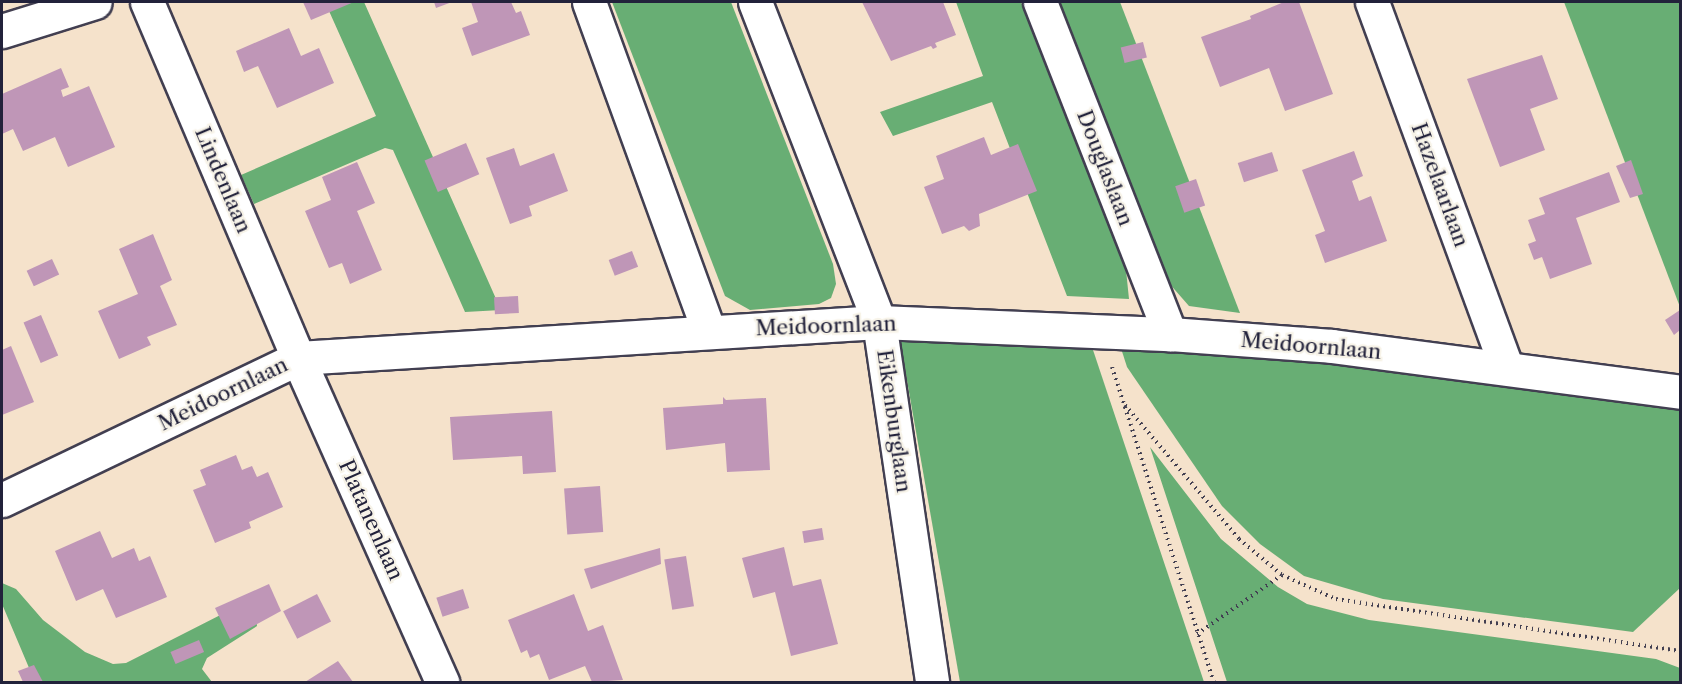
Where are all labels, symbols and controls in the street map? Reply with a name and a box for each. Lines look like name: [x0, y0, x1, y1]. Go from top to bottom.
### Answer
street label: Douglaslaan: [1071, 107, 1139, 229]
street label: Hazelaarlaan: [1406, 119, 1474, 251]
street label: Lindenlaan: [189, 123, 257, 237]
street label: Meidoornlaan: [755, 311, 897, 341]
street label: Meidoornlaan: [1240, 327, 1382, 365]
street label: Eikenburglaan: [871, 348, 917, 494]
street label: Meidoornlaan: [154, 352, 292, 436]
street label: Platanenlaan: [333, 456, 409, 584]

